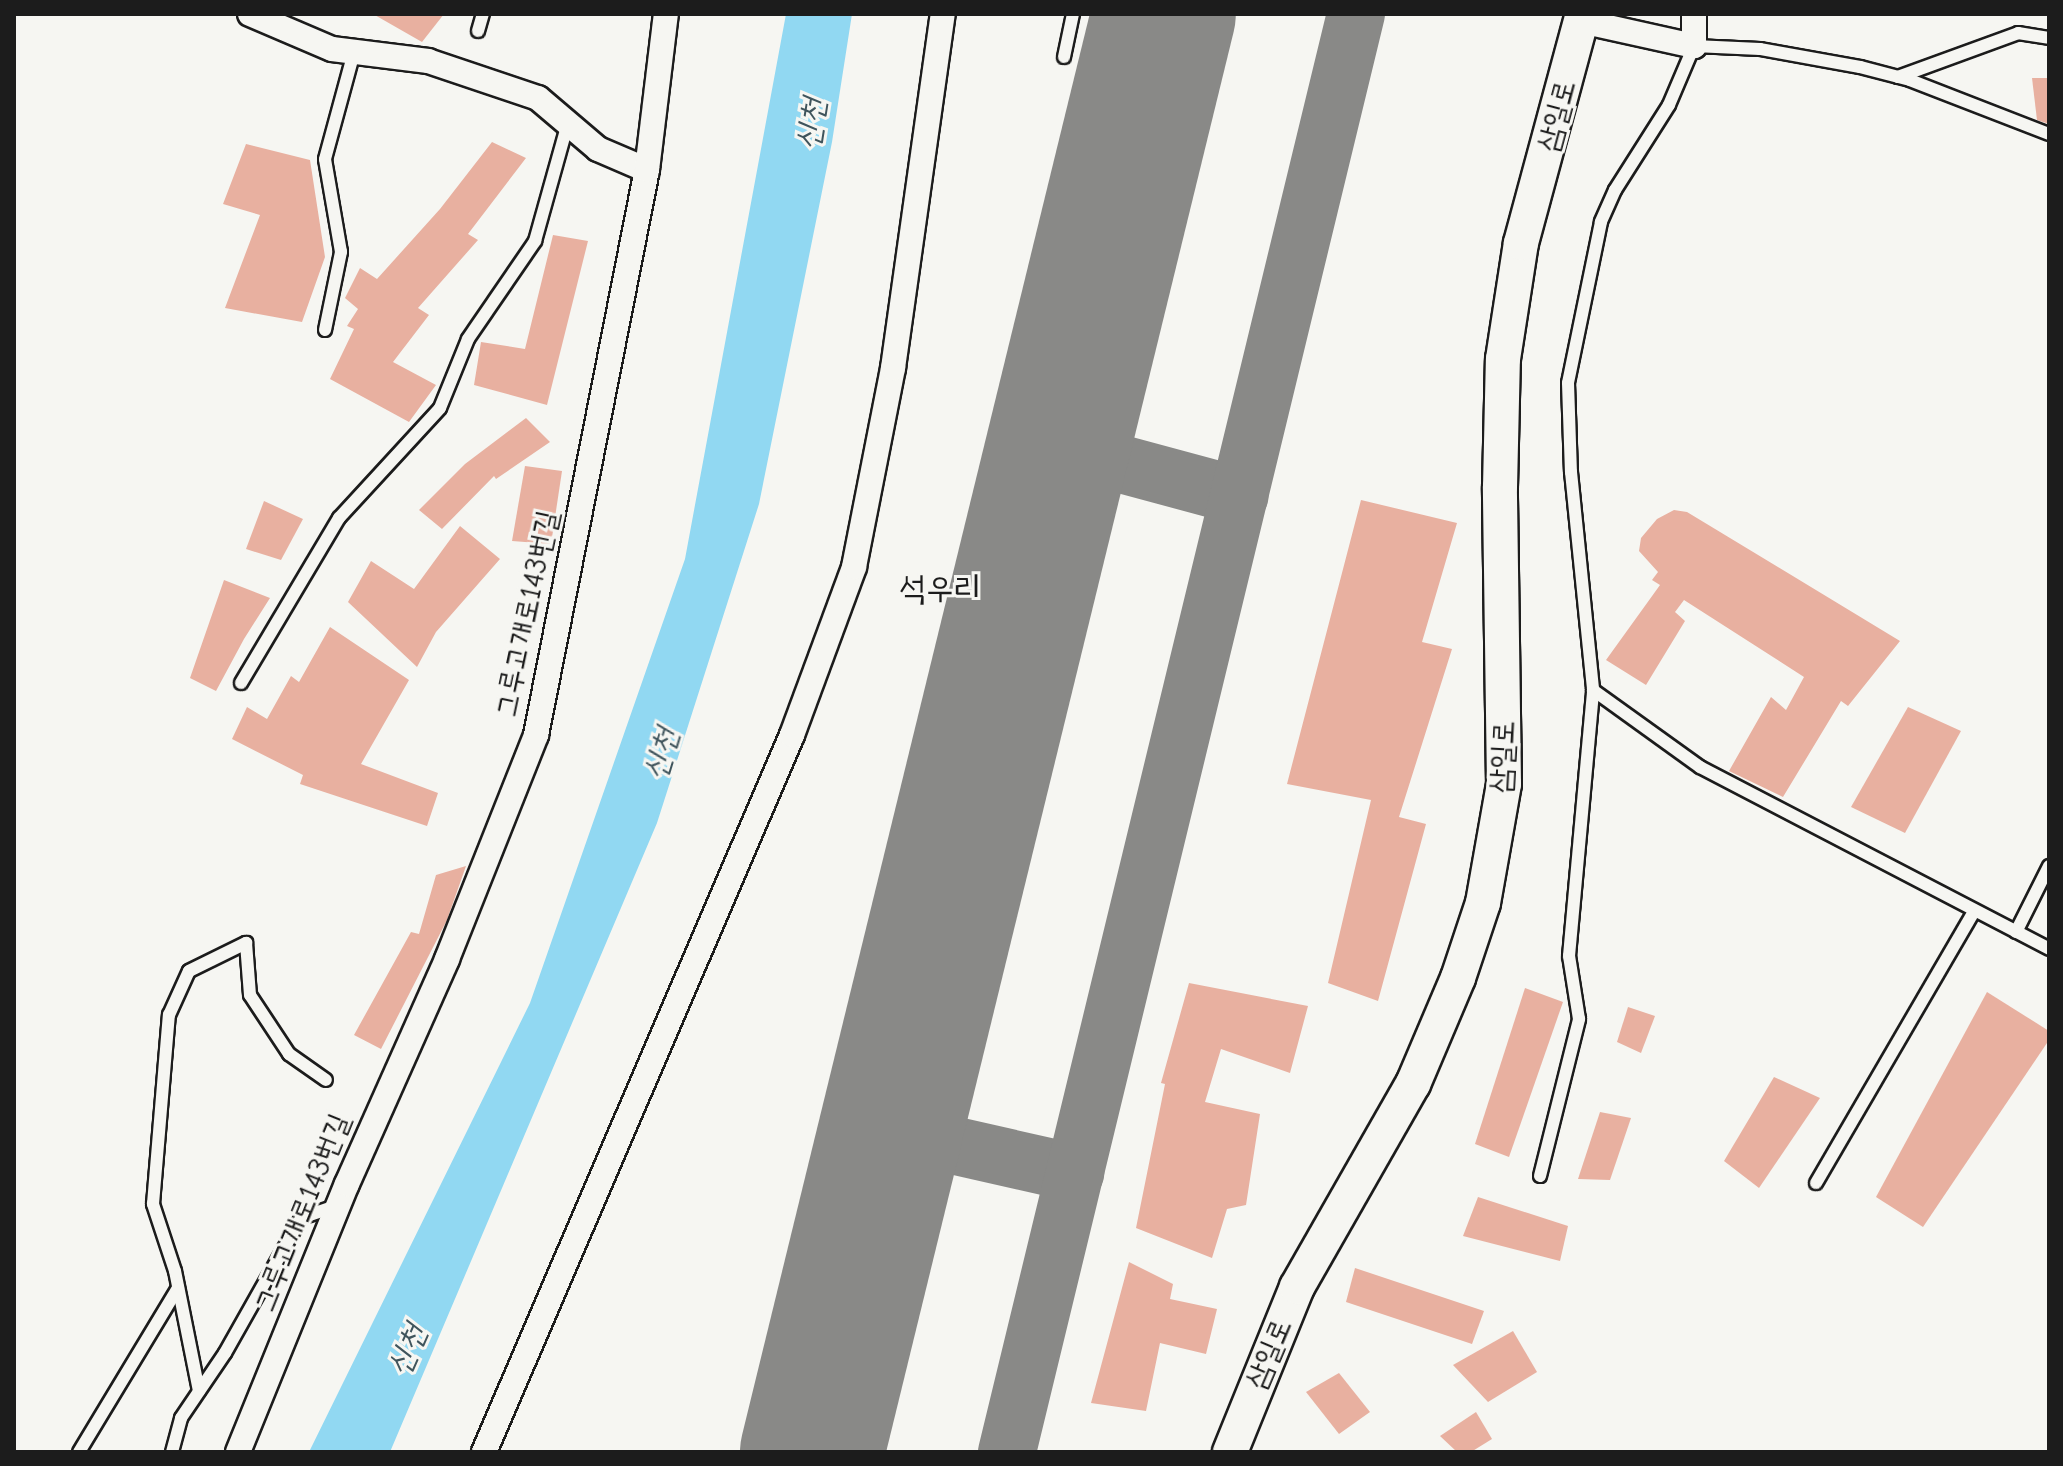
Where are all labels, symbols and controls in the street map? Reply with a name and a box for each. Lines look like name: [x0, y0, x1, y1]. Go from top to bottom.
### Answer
street label: 삼일로: [1530, 76, 1584, 156]
water label: 신천: [788, 96, 834, 152]
street label: 그루고개로143번길: [488, 507, 566, 721]
district label: 석우리: [899, 569, 981, 609]
street label: 삼일로: [1483, 720, 1523, 794]
water label: 신천: [635, 724, 687, 784]
street label: 그루고개로143번길: [246, 1109, 358, 1317]
street label: 삼일로: [1238, 1314, 1300, 1394]
water label: 신천: [379, 1319, 435, 1381]

